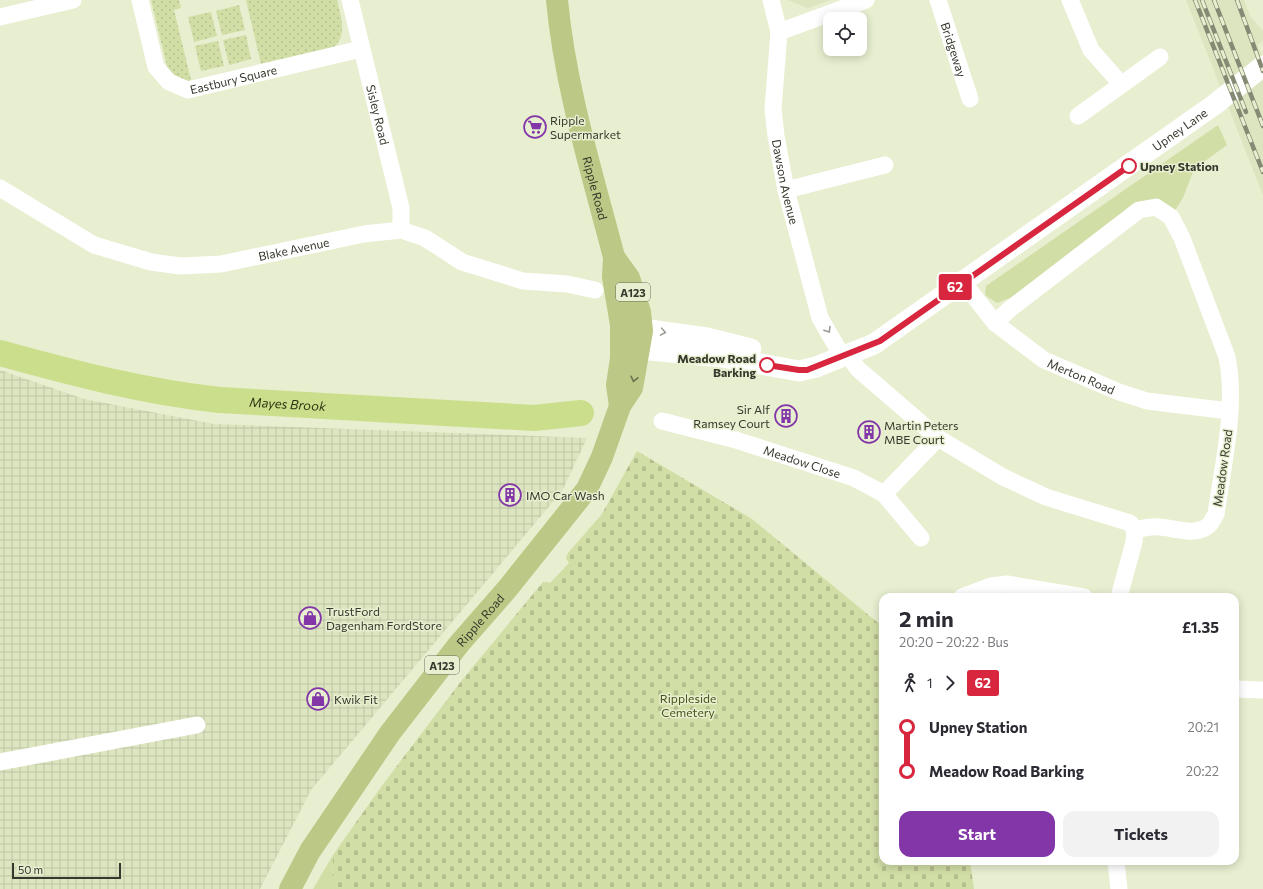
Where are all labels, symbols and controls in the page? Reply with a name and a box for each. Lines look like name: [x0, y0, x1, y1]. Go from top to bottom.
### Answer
map controls: [823, 12, 867, 56]
button: locate: [823, 12, 867, 56]
street label: Bridgeway: [939, 20, 969, 79]
street label: Eastbury Square: [189, 62, 278, 96]
street label: Sisley Road: [364, 83, 392, 146]
street label: Upney Lane: [1149, 105, 1210, 153]
place label: Ripple Supermarket: [550, 113, 621, 141]
supermarket icon: Ripple Supermarket: [522, 114, 548, 140]
street label: Dawson Avenue: [770, 138, 802, 226]
street label: Ripple Road: [580, 155, 611, 221]
marker: Upney Station: [1121, 158, 1137, 174]
place label: Upney Station: [1140, 159, 1219, 173]
street label: Blake Avenue: [257, 235, 330, 263]
line badge: 62: [937, 274, 973, 300]
text: 62: [947, 278, 963, 295]
road number: A123: [616, 283, 650, 301]
one-way arrow: [823, 326, 830, 333]
one-way arrow: [660, 328, 666, 336]
place label: Meadow Road Barking: [677, 351, 756, 379]
street label: Merton Road: [1046, 355, 1117, 396]
marker: Meadow Road Barking: [759, 357, 775, 373]
one-way arrow: [630, 376, 638, 382]
water label: Mayes Brook: [249, 394, 327, 414]
place label: Sir Alf Ramsey Court: [693, 402, 770, 430]
building icon: Sir Alf Ramsey Court: [773, 403, 799, 429]
place label: Martin Peters MBE Court: [884, 418, 958, 446]
building icon: Martin Peters MBE Court: [856, 419, 882, 445]
street label: Meadow Road: [1210, 428, 1234, 508]
street label: Meadow Close: [762, 442, 843, 480]
building icon: IMO Car Wash: [497, 482, 523, 508]
place label: IMO Car Wash: [526, 488, 605, 502]
street label: Ripple Road: [453, 591, 507, 649]
place label: TrustFord Dagenham FordStore: [326, 604, 442, 632]
shop icon: TrustFord Dagenham FordStore: [297, 605, 323, 631]
text: 2 min: [899, 605, 954, 632]
text: £1.35: [1182, 618, 1219, 636]
text: 20:20 – 20:22 · Bus: [899, 634, 1009, 650]
road number: A123: [425, 656, 459, 674]
icon: walk: [899, 672, 921, 694]
icon: forward: [939, 672, 961, 694]
text: 62: [975, 674, 991, 691]
text: 1: [927, 675, 933, 691]
shop icon: Kwik Fit: [305, 686, 331, 712]
park label: Rippleside Cemetery: [660, 691, 716, 719]
place label: Kwik Fit: [334, 692, 378, 706]
text: Upney Station: [929, 718, 1028, 736]
text: 20:21: [1188, 719, 1219, 735]
text: Meadow Road Barking: [929, 762, 1084, 780]
text: 20:22: [1186, 763, 1219, 779]
button: Start: [899, 811, 1055, 857]
button: Tickets: [1063, 811, 1219, 857]
scale bar: [12, 861, 121, 880]
text: 50 m: [18, 863, 43, 876]

